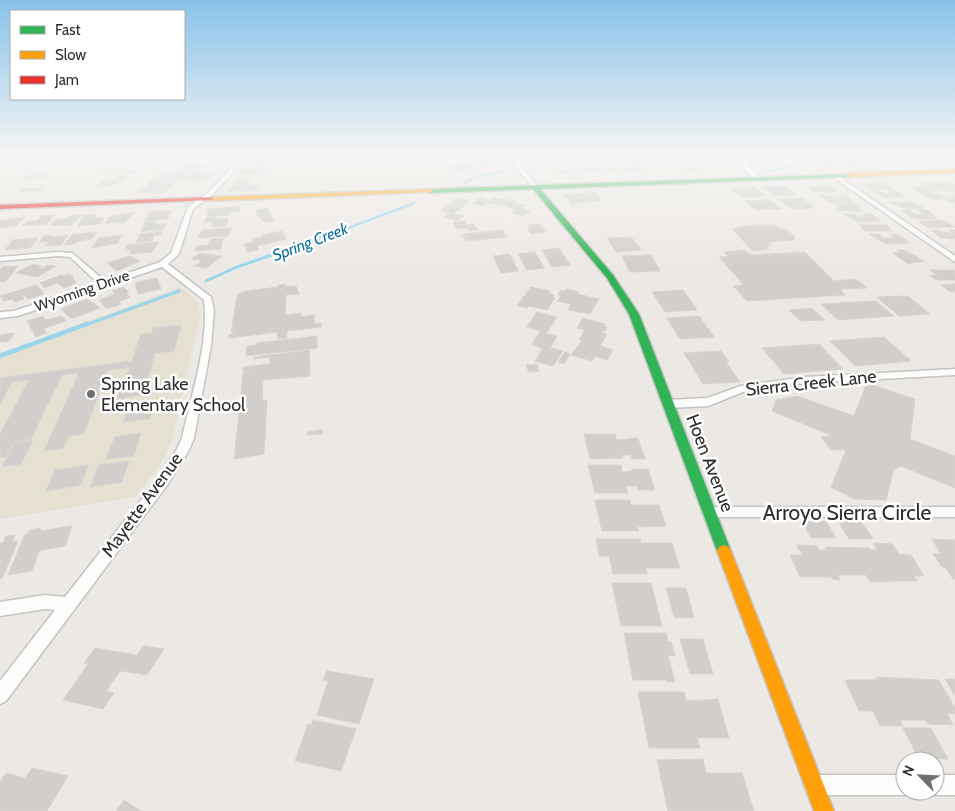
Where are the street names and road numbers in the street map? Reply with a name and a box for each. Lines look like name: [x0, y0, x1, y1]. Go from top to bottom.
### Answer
street label: Wyoming Drive: [32, 266, 132, 316]
street label: Sierra Creek Lane: [745, 365, 877, 401]
street label: Hoen Avenue: [681, 411, 739, 515]
street label: Mayette Avenue: [97, 449, 187, 561]
street label: Arroyo Sierra Circle: [763, 500, 932, 525]

